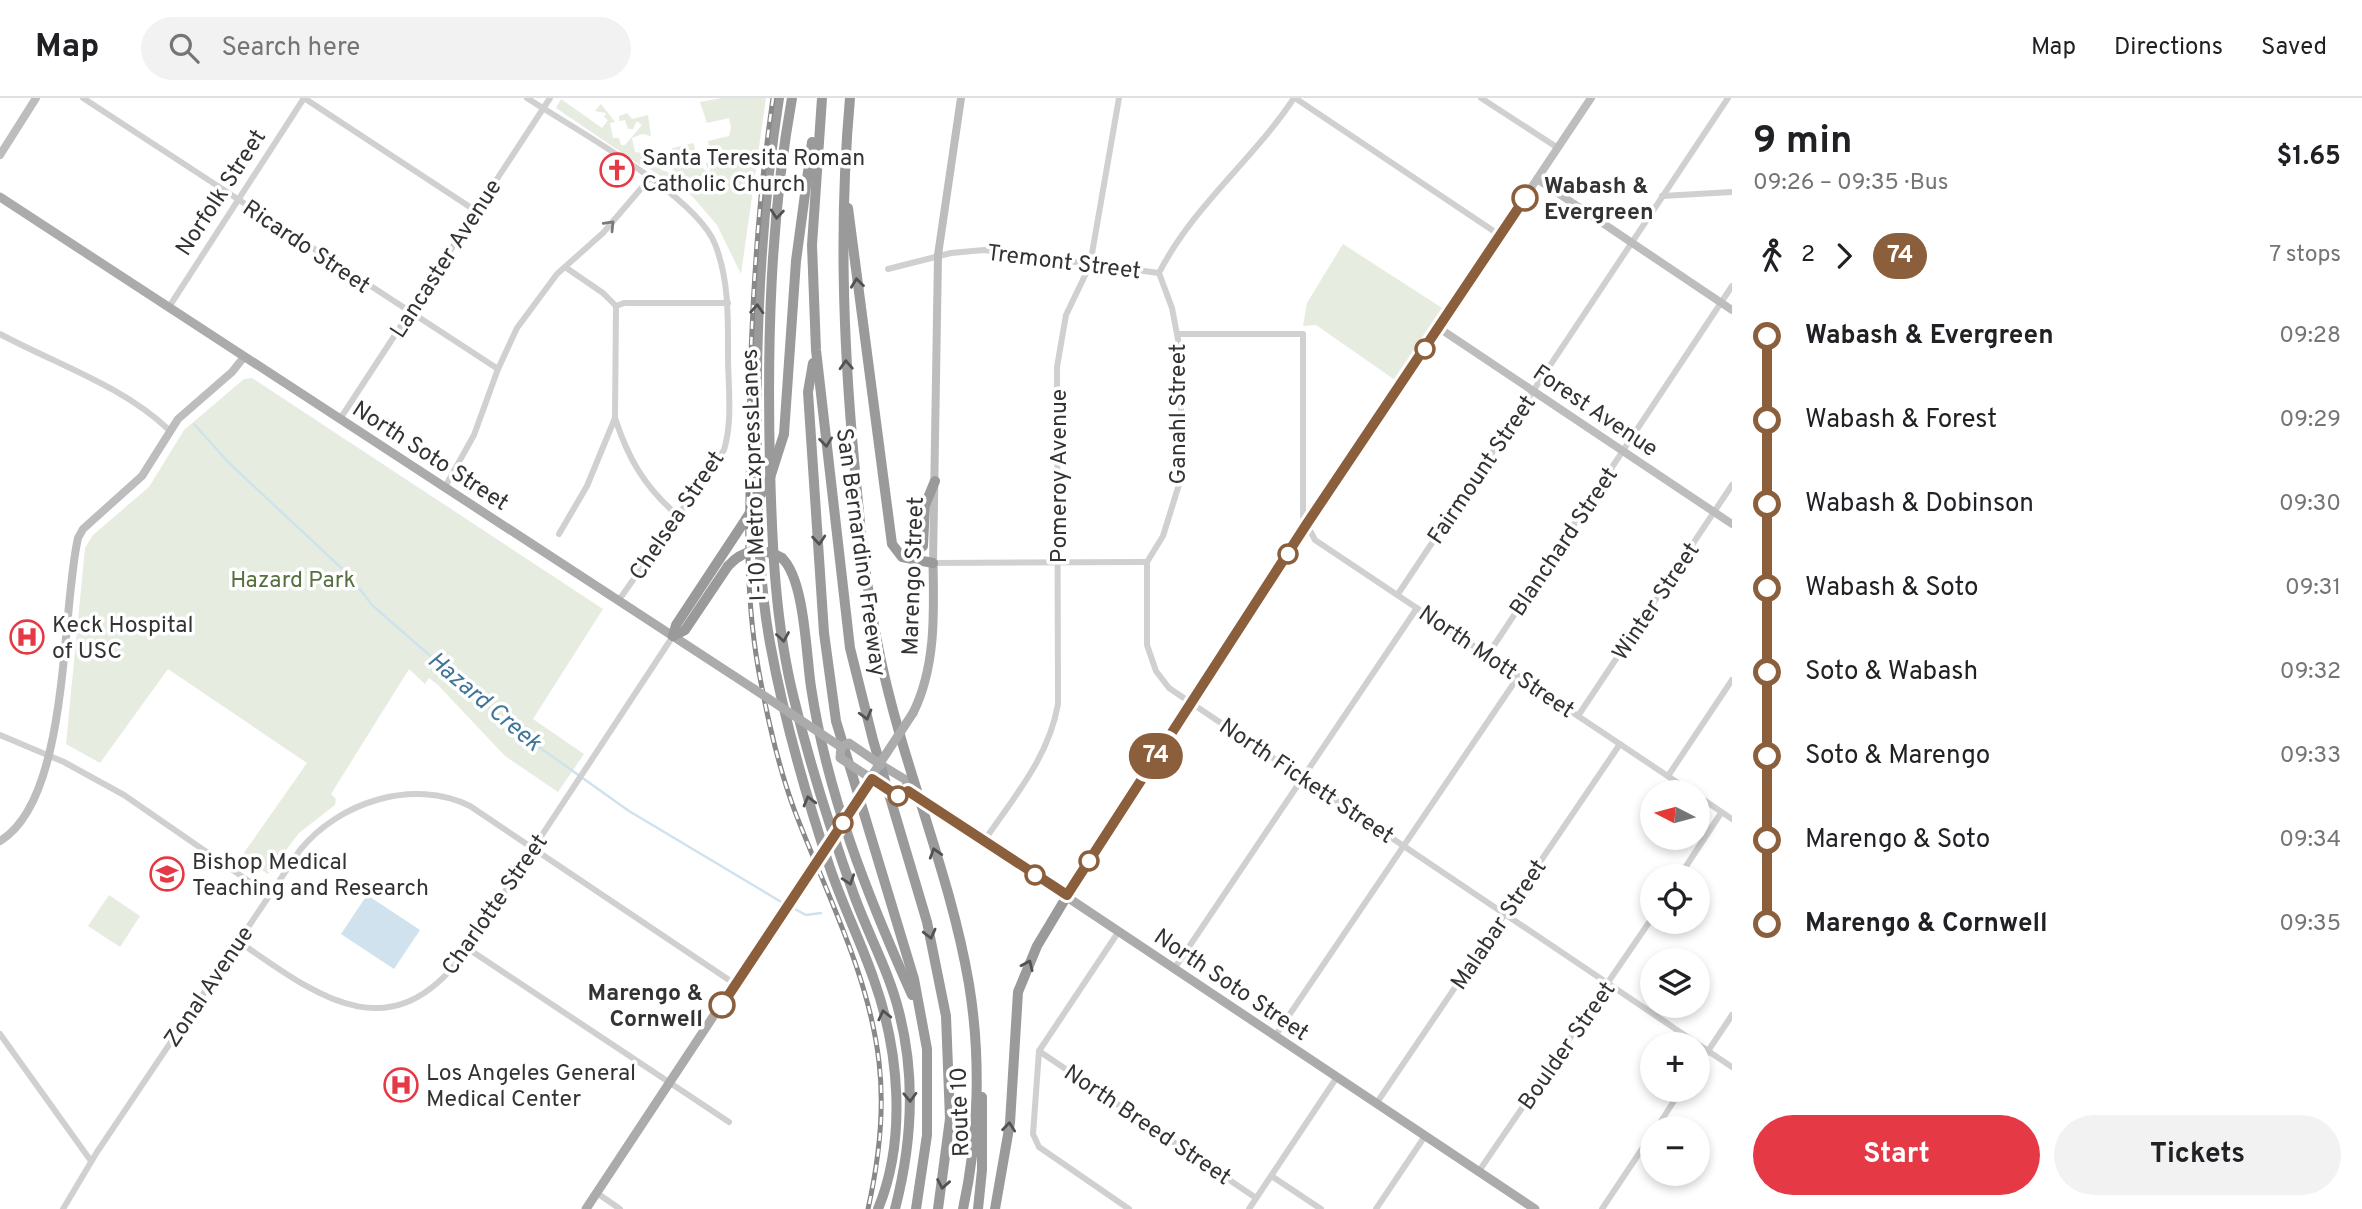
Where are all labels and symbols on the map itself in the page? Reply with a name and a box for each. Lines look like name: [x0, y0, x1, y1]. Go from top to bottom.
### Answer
street label: Norfolk Street: [170, 125, 274, 262]
place label: Santa Teresita Roman Catholic Church: [642, 145, 865, 200]
church icon: Santa Teresita Roman Catholic Church: [598, 151, 636, 189]
place label: Wabash & Evergreen: [1544, 173, 1654, 228]
street label: Lancaster Avenue: [385, 174, 509, 344]
marker: Wabash & Evergreen: [1512, 185, 1538, 211]
street label: Ricardo Street: [236, 195, 375, 301]
one-way arrow: [770, 209, 785, 220]
one-way arrow: [602, 221, 615, 234]
street label: Tremont Street: [985, 240, 1142, 287]
one-way arrow: [849, 277, 864, 288]
one-way arrow: [749, 303, 764, 314]
unlabelled marker: [1415, 339, 1435, 359]
street label: Ganahl Street: [1165, 343, 1194, 485]
street label: I-10 Metro ExpressLanes: [737, 348, 774, 602]
one-way arrow: [839, 360, 854, 371]
street label: Forest Avenue: [1526, 360, 1663, 465]
street label: Pomeroy Avenue: [1046, 389, 1075, 563]
street label: Fairmount Street: [1422, 390, 1544, 550]
street label: North Soto Street: [346, 396, 513, 519]
street label: San Bernardino Freeway: [828, 426, 891, 678]
one-way arrow: [818, 437, 833, 448]
street label: Chelsea Street: [624, 446, 732, 587]
street label: Blanchard Street: [1504, 462, 1626, 623]
street label: Marengo Street: [897, 496, 932, 656]
one-way arrow: [811, 535, 826, 546]
street label: Winter Street: [1607, 538, 1707, 667]
unlabelled marker: [1278, 544, 1298, 564]
park label: Hazard Park: [230, 567, 356, 596]
street label: North Mott Street: [1412, 600, 1579, 726]
place label: Keck Hospital of USC: [52, 612, 193, 667]
hospital icon: Keck Hospital of USC: [8, 618, 46, 656]
one-way arrow: [775, 631, 790, 643]
water label: Hazard Creek: [421, 646, 547, 759]
one-way arrow: [858, 709, 872, 721]
street label: North Fickett Street: [1213, 713, 1399, 851]
line badge: 74: [1124, 733, 1188, 779]
north arrow: [1640, 780, 1710, 850]
unlabelled marker: [888, 786, 908, 806]
one-way arrow: [803, 795, 817, 807]
unlabelled marker: [833, 813, 853, 833]
street label: Charlotte Street: [437, 829, 555, 982]
one-way arrow: [928, 847, 943, 859]
place label: Bishop Medical Teaching and Research: [192, 849, 429, 904]
unlabelled marker: [1079, 851, 1099, 871]
school or university icon: Bishop Medical Teaching and Research: [148, 855, 186, 893]
street label: Malabar Street: [1446, 855, 1554, 996]
unlabelled marker: [1025, 865, 1045, 885]
one-way arrow: [841, 873, 855, 885]
street label: Zonal Avenue: [159, 921, 261, 1053]
street label: North Soto Street: [1147, 923, 1314, 1049]
one-way arrow: [922, 928, 936, 940]
one-way arrow: [1020, 959, 1034, 972]
street label: Boulder Street: [1513, 977, 1623, 1116]
place label: Marengo & Cornwell: [588, 980, 703, 1035]
marker: Marengo & Cornwell: [709, 992, 735, 1018]
one-way arrow: [878, 1009, 892, 1021]
street label: North Breed Street: [1057, 1059, 1236, 1193]
place label: Los Angeles General Medical Center: [426, 1060, 636, 1115]
hospital icon: Los Angeles General Medical Center: [382, 1066, 420, 1104]
street label: Route 10: [945, 1066, 978, 1157]
one-way arrow: [902, 1092, 918, 1103]
one-way arrow: [1001, 1121, 1016, 1132]
one-way arrow: [936, 1178, 951, 1190]

